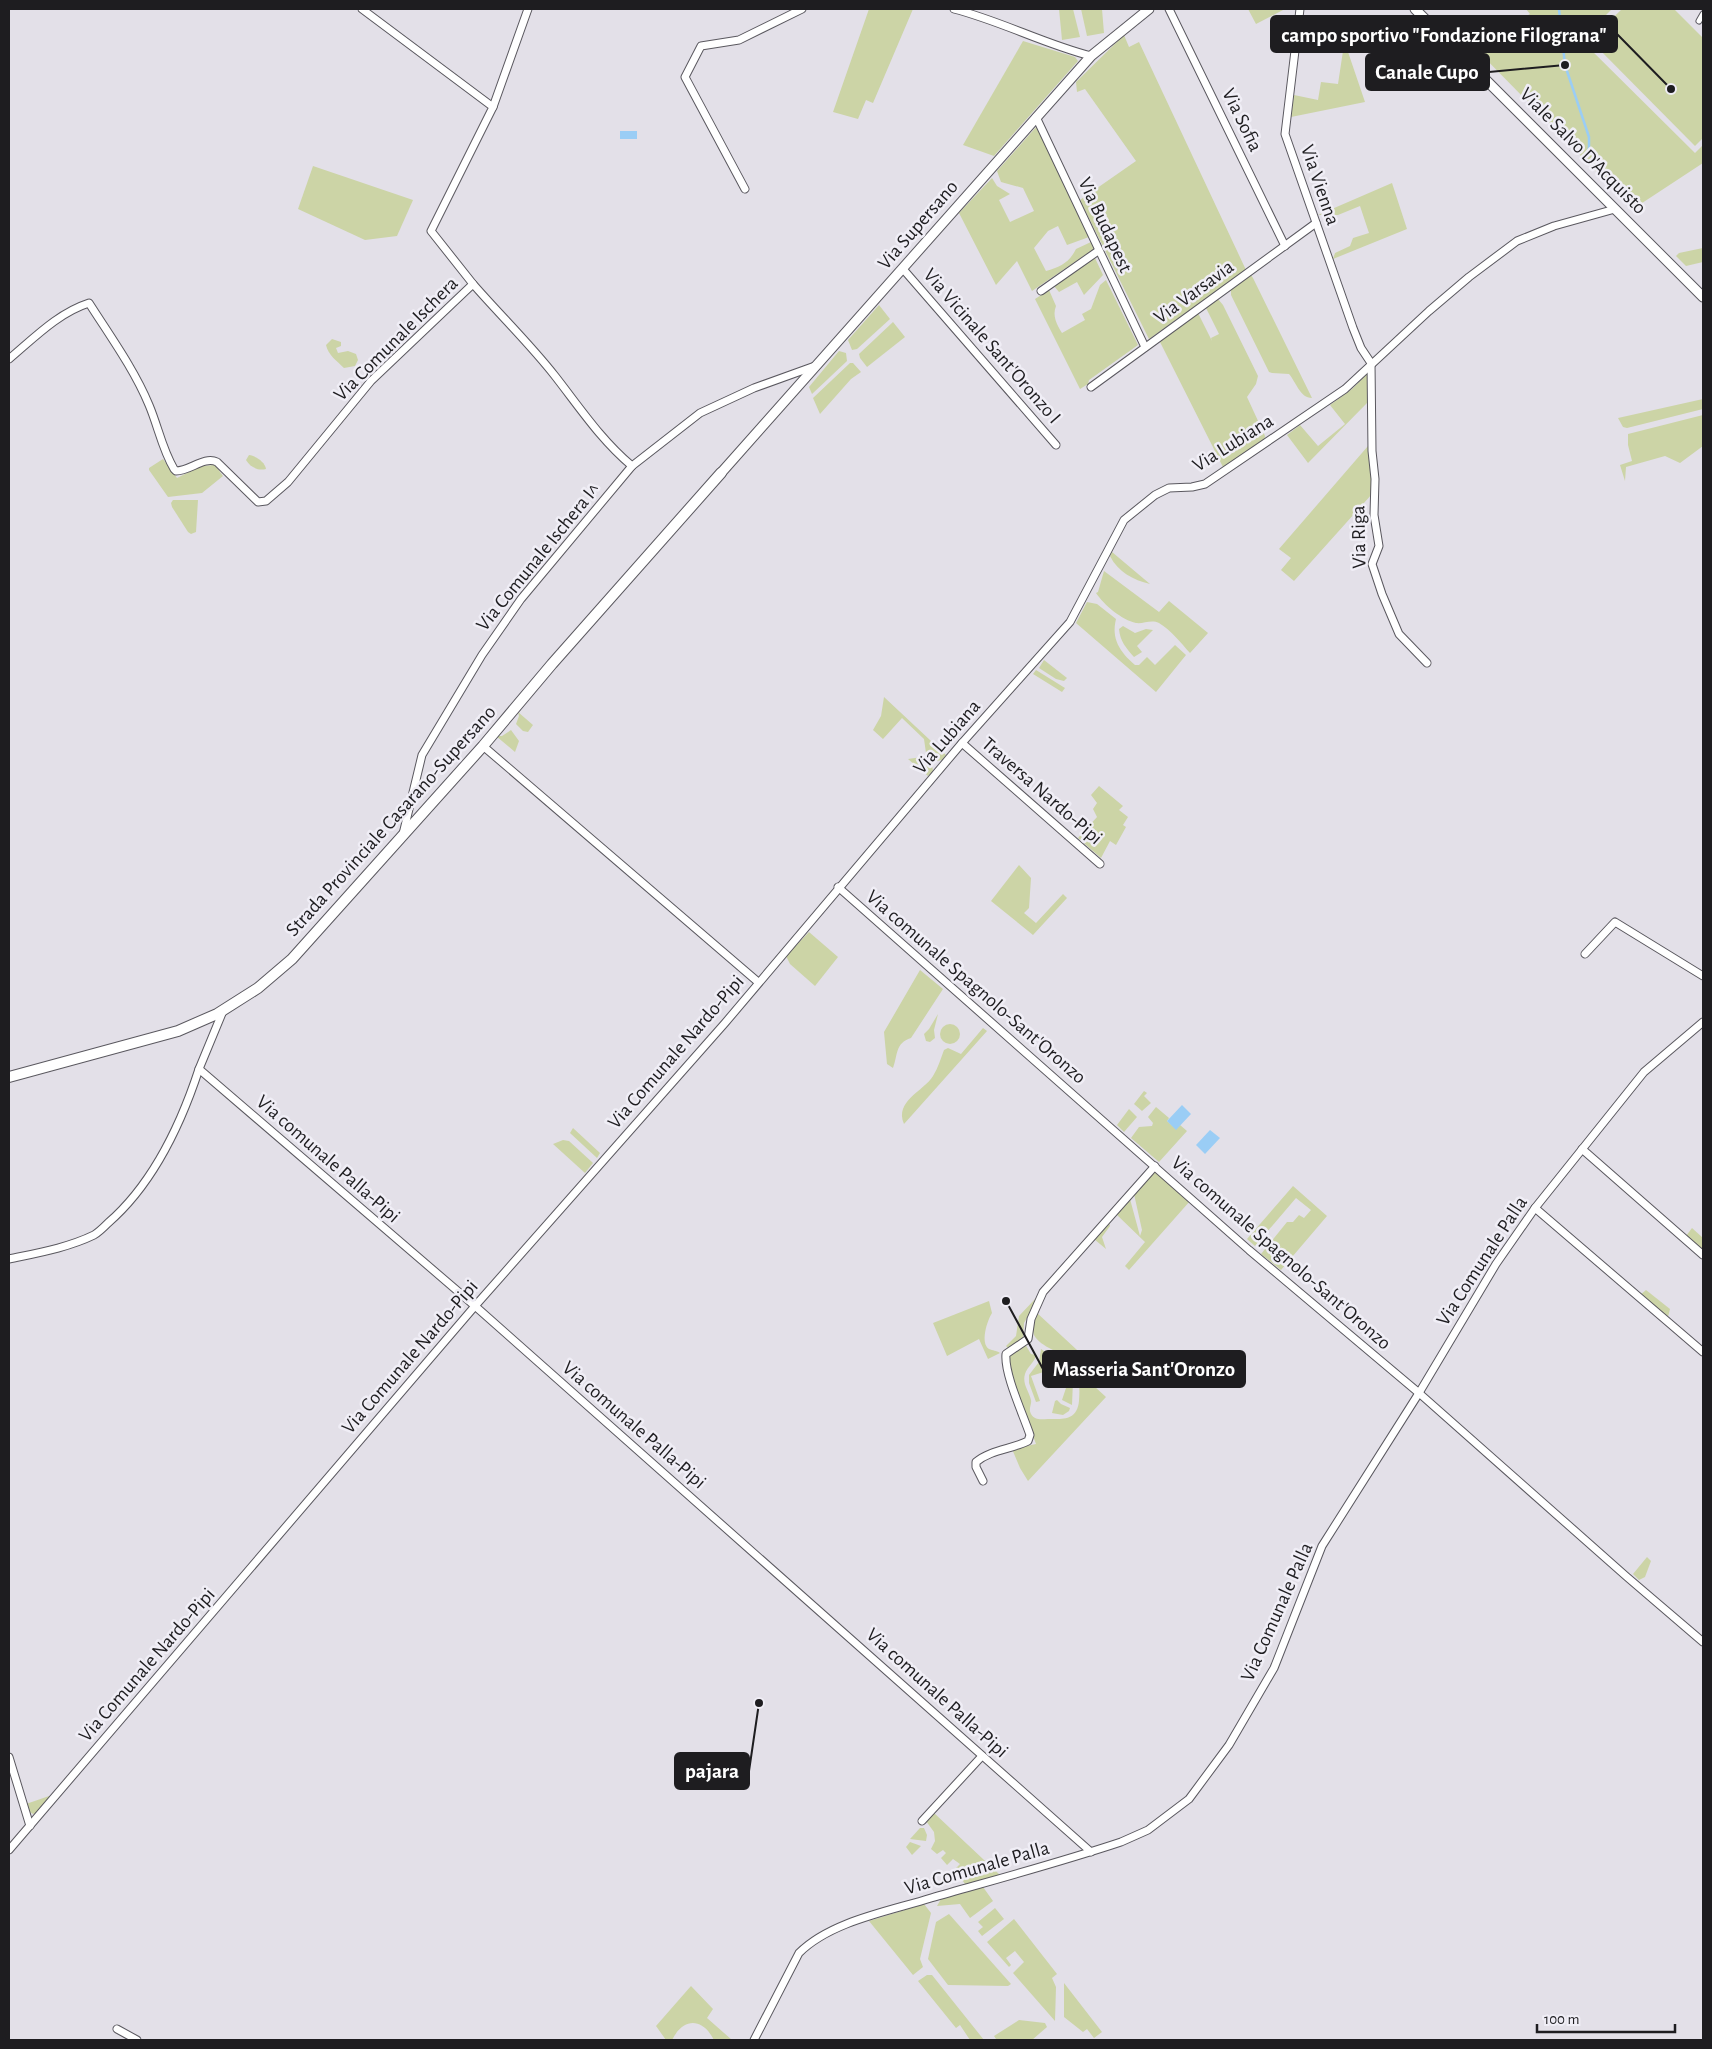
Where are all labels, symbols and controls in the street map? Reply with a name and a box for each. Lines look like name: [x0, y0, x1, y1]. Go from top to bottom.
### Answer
callout: campo sportivo "Fondazione Filograna": [1271, 16, 1617, 52]
text: campo sportivo "Fondazione Filograna": [1281, 25, 1607, 46]
callout: Canale Cupo: [1366, 54, 1489, 90]
text: Canale Cupo: [1375, 62, 1479, 83]
street label: Viale Salvo D'Acquisto: [1516, 84, 1650, 218]
street label: Via Sofia: [1218, 85, 1266, 155]
street label: Via Vienna: [1297, 142, 1343, 228]
street label: Via Budapest: [1074, 174, 1136, 276]
street label: Via Supersano: [874, 177, 962, 273]
street label: Via Varsavia: [1150, 256, 1238, 328]
street label: Via Vicinale Sant'Oronzo I: [919, 265, 1065, 427]
street label: Via Comunale Ischera: [330, 273, 462, 405]
street label: Via Lubiana: [1189, 410, 1277, 476]
street label: Via Comunale Ischera I^: [472, 479, 604, 635]
street label: Via Riga: [1348, 505, 1370, 569]
street label: Via Lubiana: [910, 696, 984, 778]
street label: Strada Provinciale Casarano-Supersano: [282, 702, 500, 940]
street label: Traversa Nardo-Pipi: [978, 734, 1106, 848]
street label: Via comunale Spagnolo-Sant'Oronzo: [862, 886, 1090, 1088]
street label: Via Comunale Nardo-Pipi: [604, 971, 748, 1133]
street label: Via comunale Palla-Pipi: [252, 1091, 404, 1227]
street label: Via comunale Spagnolo-Sant'Oronzo: [1167, 1152, 1395, 1354]
street label: Via Comunale Palla: [1433, 1193, 1531, 1329]
street label: Via Comunale Nardo-Pipi: [338, 1276, 482, 1438]
callout: Masseria Sant'Oronzo: [1043, 1351, 1245, 1387]
street label: Via comunale Palla-Pipi: [558, 1357, 710, 1493]
text: Masseria Sant'Oronzo: [1053, 1359, 1235, 1380]
street label: Via Comunale Palla: [1237, 1540, 1317, 1684]
street label: Via Comunale Nardo-Pipi: [75, 1584, 219, 1746]
street label: Via comunale Palla-Pipi: [862, 1624, 1012, 1762]
callout: pajara: [675, 1753, 749, 1789]
text: pajara: [685, 1761, 739, 1782]
street label: Via Comunale Palla: [902, 1838, 1052, 1898]
scale bar: [1537, 2002, 1674, 2034]
text: 100 m: [1544, 2012, 1579, 2027]

